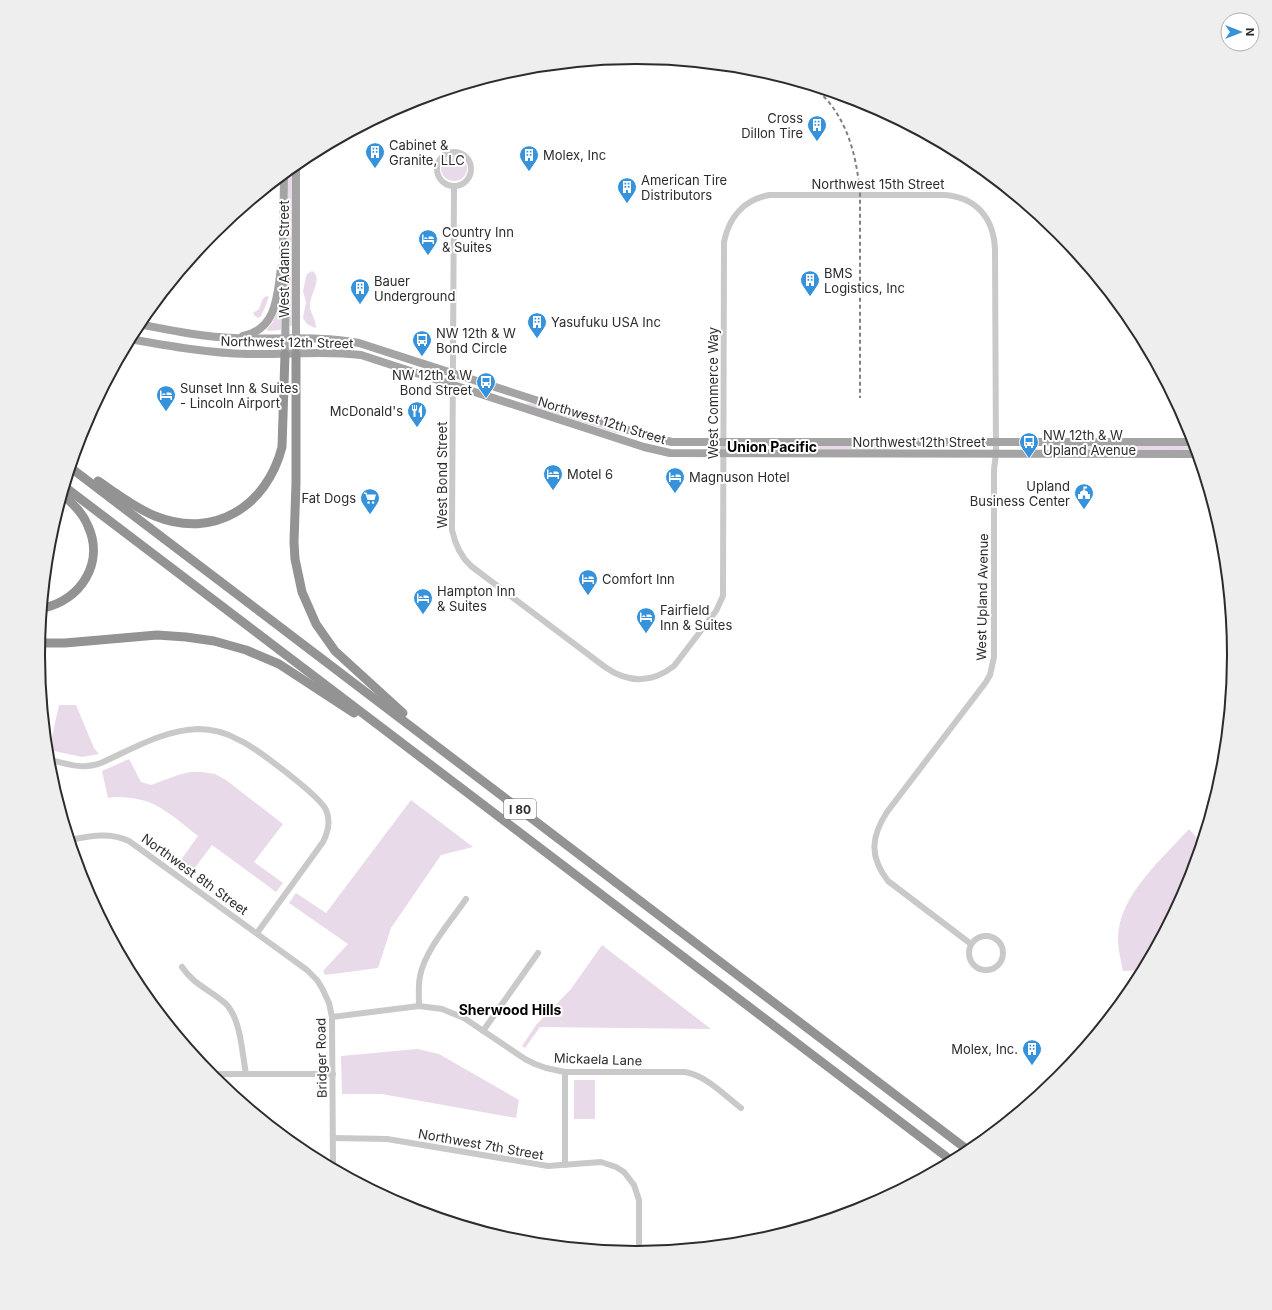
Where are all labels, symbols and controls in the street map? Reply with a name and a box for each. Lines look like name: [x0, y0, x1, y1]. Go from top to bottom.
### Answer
north arrow: [1220, 12, 1260, 52]
text: N: [1243, 28, 1257, 36]
place label: Cross Dillon Tire: [741, 110, 803, 141]
building icon: Cross Dillon Tire: [806, 114, 828, 142]
place label: Cabinet & Granite, LLC: [389, 137, 465, 168]
building icon: Cabinet & Granite, LLC: [364, 141, 386, 169]
building icon: Molex, Inc: [518, 144, 540, 172]
place label: Molex, Inc: [543, 147, 606, 163]
place label: American Tire Distributors: [641, 172, 727, 203]
building icon: American Tire Distributors: [616, 176, 638, 204]
street label: Northwest 15th Street: [812, 176, 944, 192]
street label: West Adams Street: [276, 200, 292, 318]
place label: Country Inn & Suites: [442, 224, 514, 255]
hotel icon: Country Inn & Suites: [417, 228, 439, 256]
place label: BMS Logistics, Inc: [824, 265, 905, 296]
building icon: BMS Logistics, Inc: [799, 269, 821, 297]
place label: Bauer Underground: [374, 273, 455, 304]
building icon: Bauer Underground: [349, 277, 371, 305]
building icon: Yasufuku USA Inc: [526, 311, 548, 339]
place label: Yasufuku USA Inc: [551, 314, 661, 330]
place label: NW 12th & W Bond Circle: [436, 325, 516, 356]
street label: West Commerce Way: [705, 327, 721, 459]
bus stop icon: NW 12th & W Bond Circle: [411, 329, 433, 357]
street label: Northwest 12th Street: [220, 333, 354, 351]
place label: NW 12th & W Bond Street: [392, 367, 472, 398]
bus stop icon: NW 12th & W Bond Street: [475, 371, 497, 399]
place label: Sunset Inn & Suites - Lincoln Airport: [180, 380, 298, 411]
hotel icon: Sunset Inn & Suites - Lincoln Airport: [155, 384, 177, 412]
street label: Northwest 12th Street: [536, 393, 668, 447]
restaurant icon: McDonald's: [406, 400, 428, 428]
place label: McDonald's: [330, 403, 403, 419]
street label: West Bond Street: [434, 422, 450, 528]
place label: NW 12th & W Upland Avenue: [1043, 427, 1136, 458]
bus stop icon: NW 12th & W Upland Avenue: [1018, 431, 1040, 459]
street label: Northwest 12th Street: [853, 434, 985, 450]
district label: Union Pacific: [727, 438, 817, 455]
hotel icon: Motel 6: [542, 463, 564, 491]
place label: Motel 6: [567, 466, 613, 482]
hotel icon: Magnuson Hotel: [664, 466, 686, 494]
place label: Magnuson Hotel: [689, 469, 790, 485]
place label: Upland Business Center: [970, 478, 1070, 509]
public building icon: Upland Business Center: [1073, 482, 1095, 510]
supermarket icon: Fat Dogs: [359, 487, 381, 515]
place label: Fat Dogs: [301, 490, 356, 506]
street label: West Upland Avenue: [973, 533, 991, 661]
hotel icon: Comfort Inn: [577, 568, 599, 596]
place label: Comfort Inn: [602, 571, 675, 587]
place label: Hampton Inn & Suites: [437, 583, 515, 614]
hotel icon: Hampton Inn & Suites: [412, 587, 434, 615]
place label: Fairfield Inn & Suites: [660, 602, 732, 633]
hotel icon: Fairfield Inn & Suites: [635, 606, 657, 634]
road number: I 80: [504, 799, 536, 819]
street label: Northwest 8th Street: [139, 830, 251, 918]
district label: Sherwood Hills: [459, 1001, 562, 1018]
street label: Bridger Road: [312, 1018, 330, 1098]
building icon: Molex, Inc.: [1021, 1038, 1043, 1066]
place label: Molex, Inc.: [951, 1041, 1018, 1057]
street label: Mickaela Lane: [554, 1049, 642, 1069]
street label: Northwest 7th Street: [417, 1125, 545, 1163]

